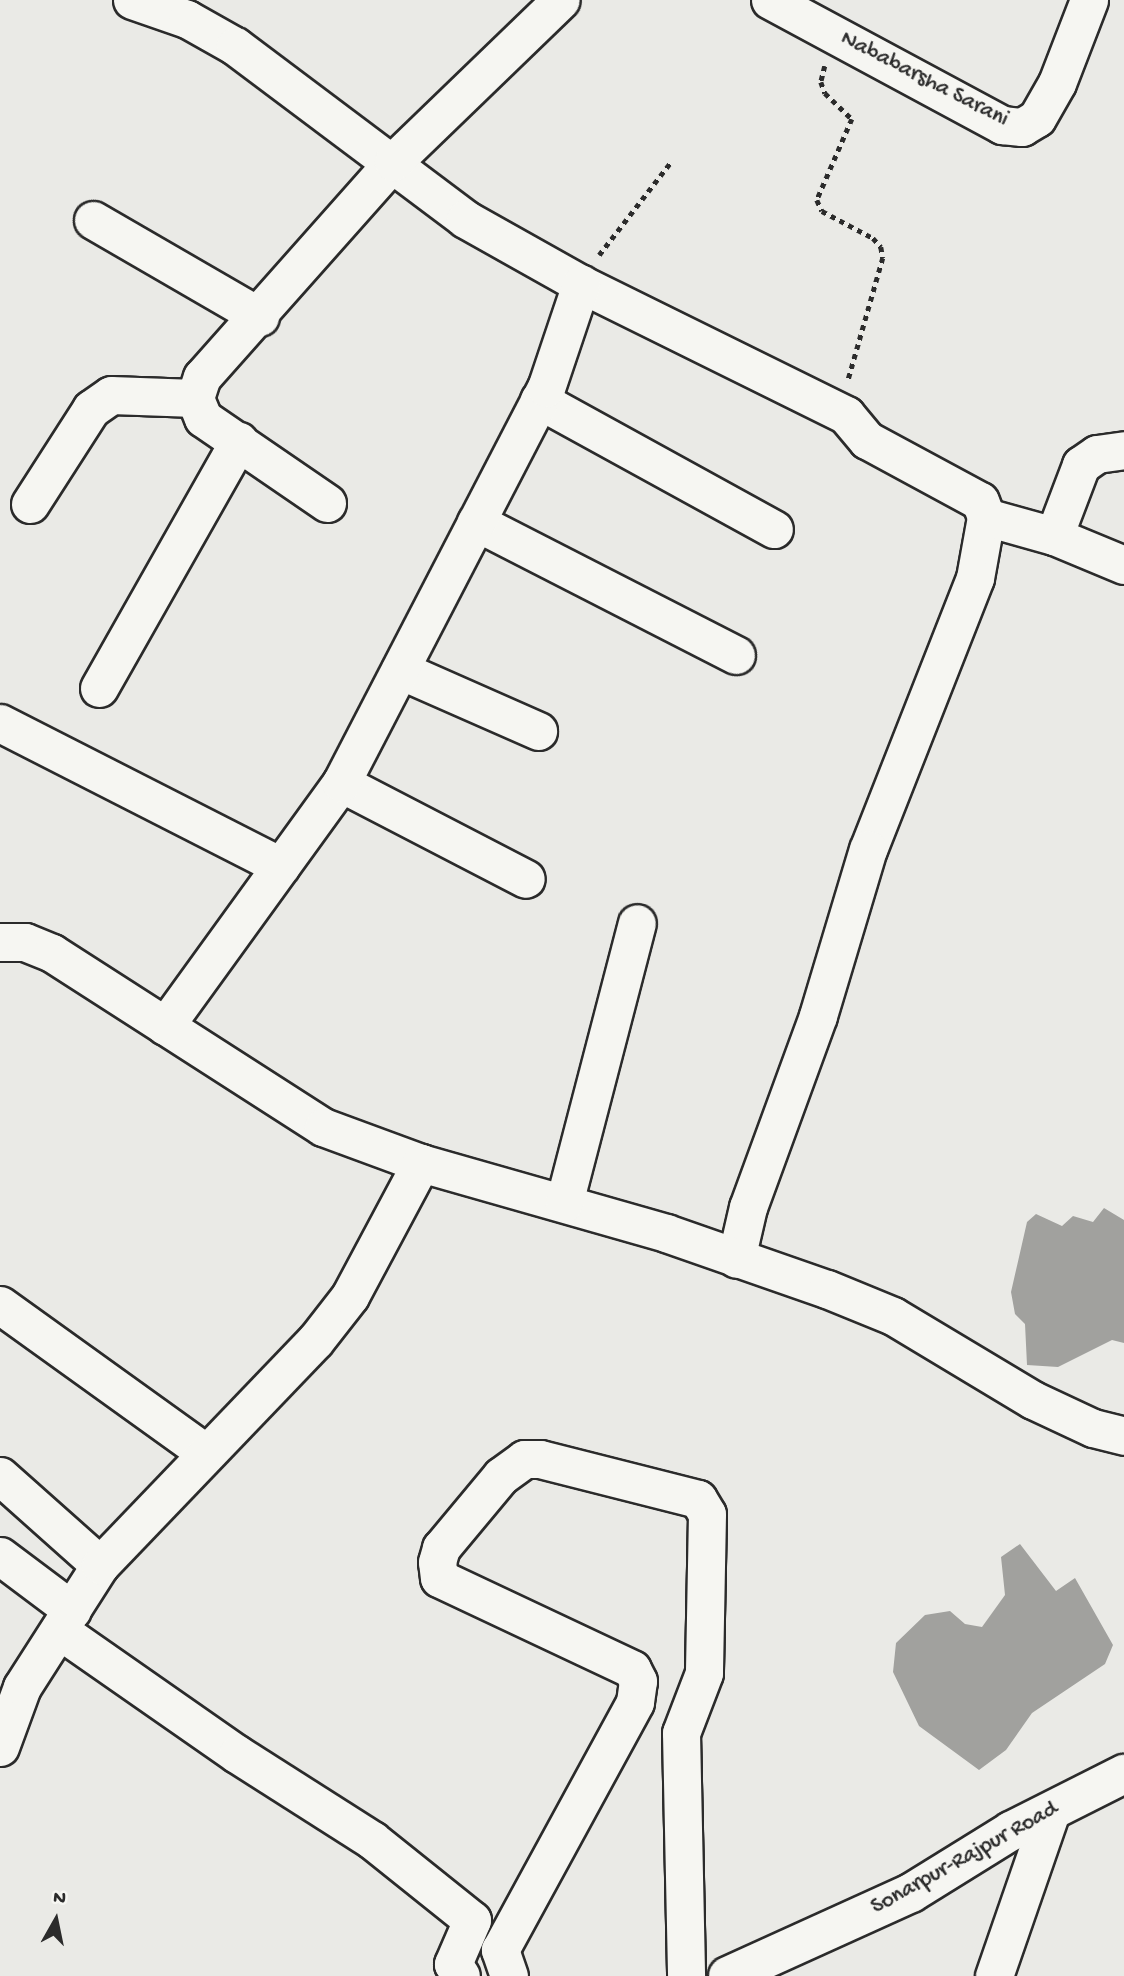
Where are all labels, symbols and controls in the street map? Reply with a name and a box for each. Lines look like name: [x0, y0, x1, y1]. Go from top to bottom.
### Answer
street label: Nababarsha Sarani: [835, 26, 1013, 134]
street label: Sonarpur-Rajpur Road: [867, 1796, 1063, 1922]
north arrow: [21, 1885, 91, 1955]
text: N: [51, 1886, 67, 1911]

